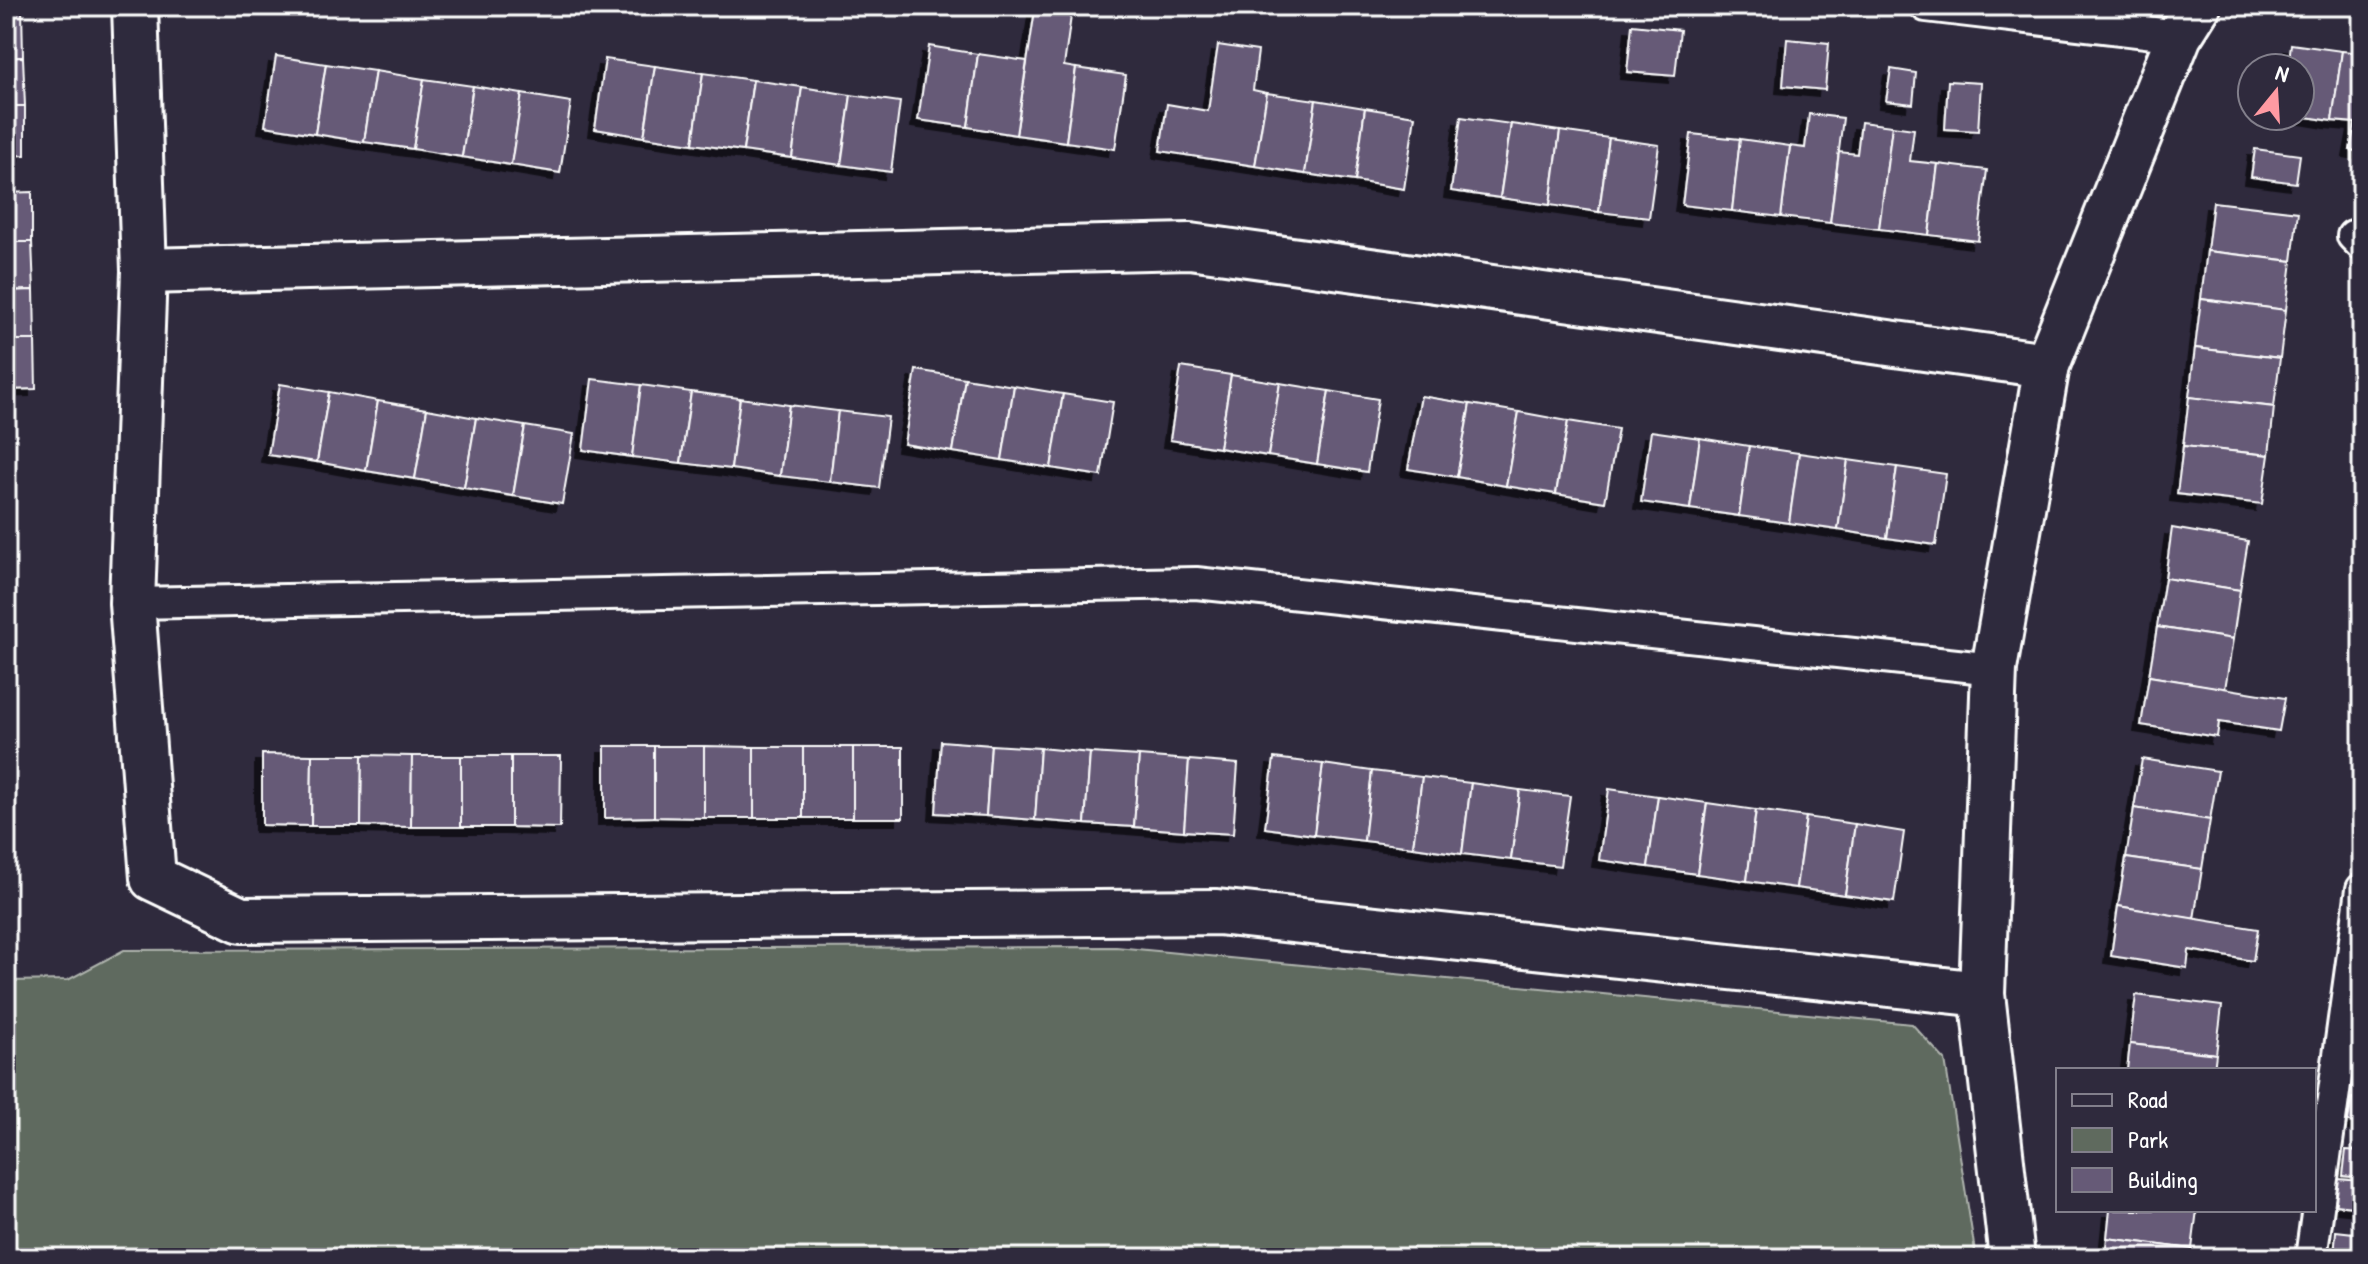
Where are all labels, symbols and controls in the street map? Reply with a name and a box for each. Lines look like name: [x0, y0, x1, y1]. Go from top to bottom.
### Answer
north arrow: [2236, 52, 2316, 132]
text: N: [2272, 57, 2293, 89]
legend: [2056, 1068, 2316, 1212]
text: Road: [2128, 1083, 2167, 1115]
text: Park: [2128, 1123, 2168, 1155]
text: Building: [2128, 1163, 2198, 1195]

